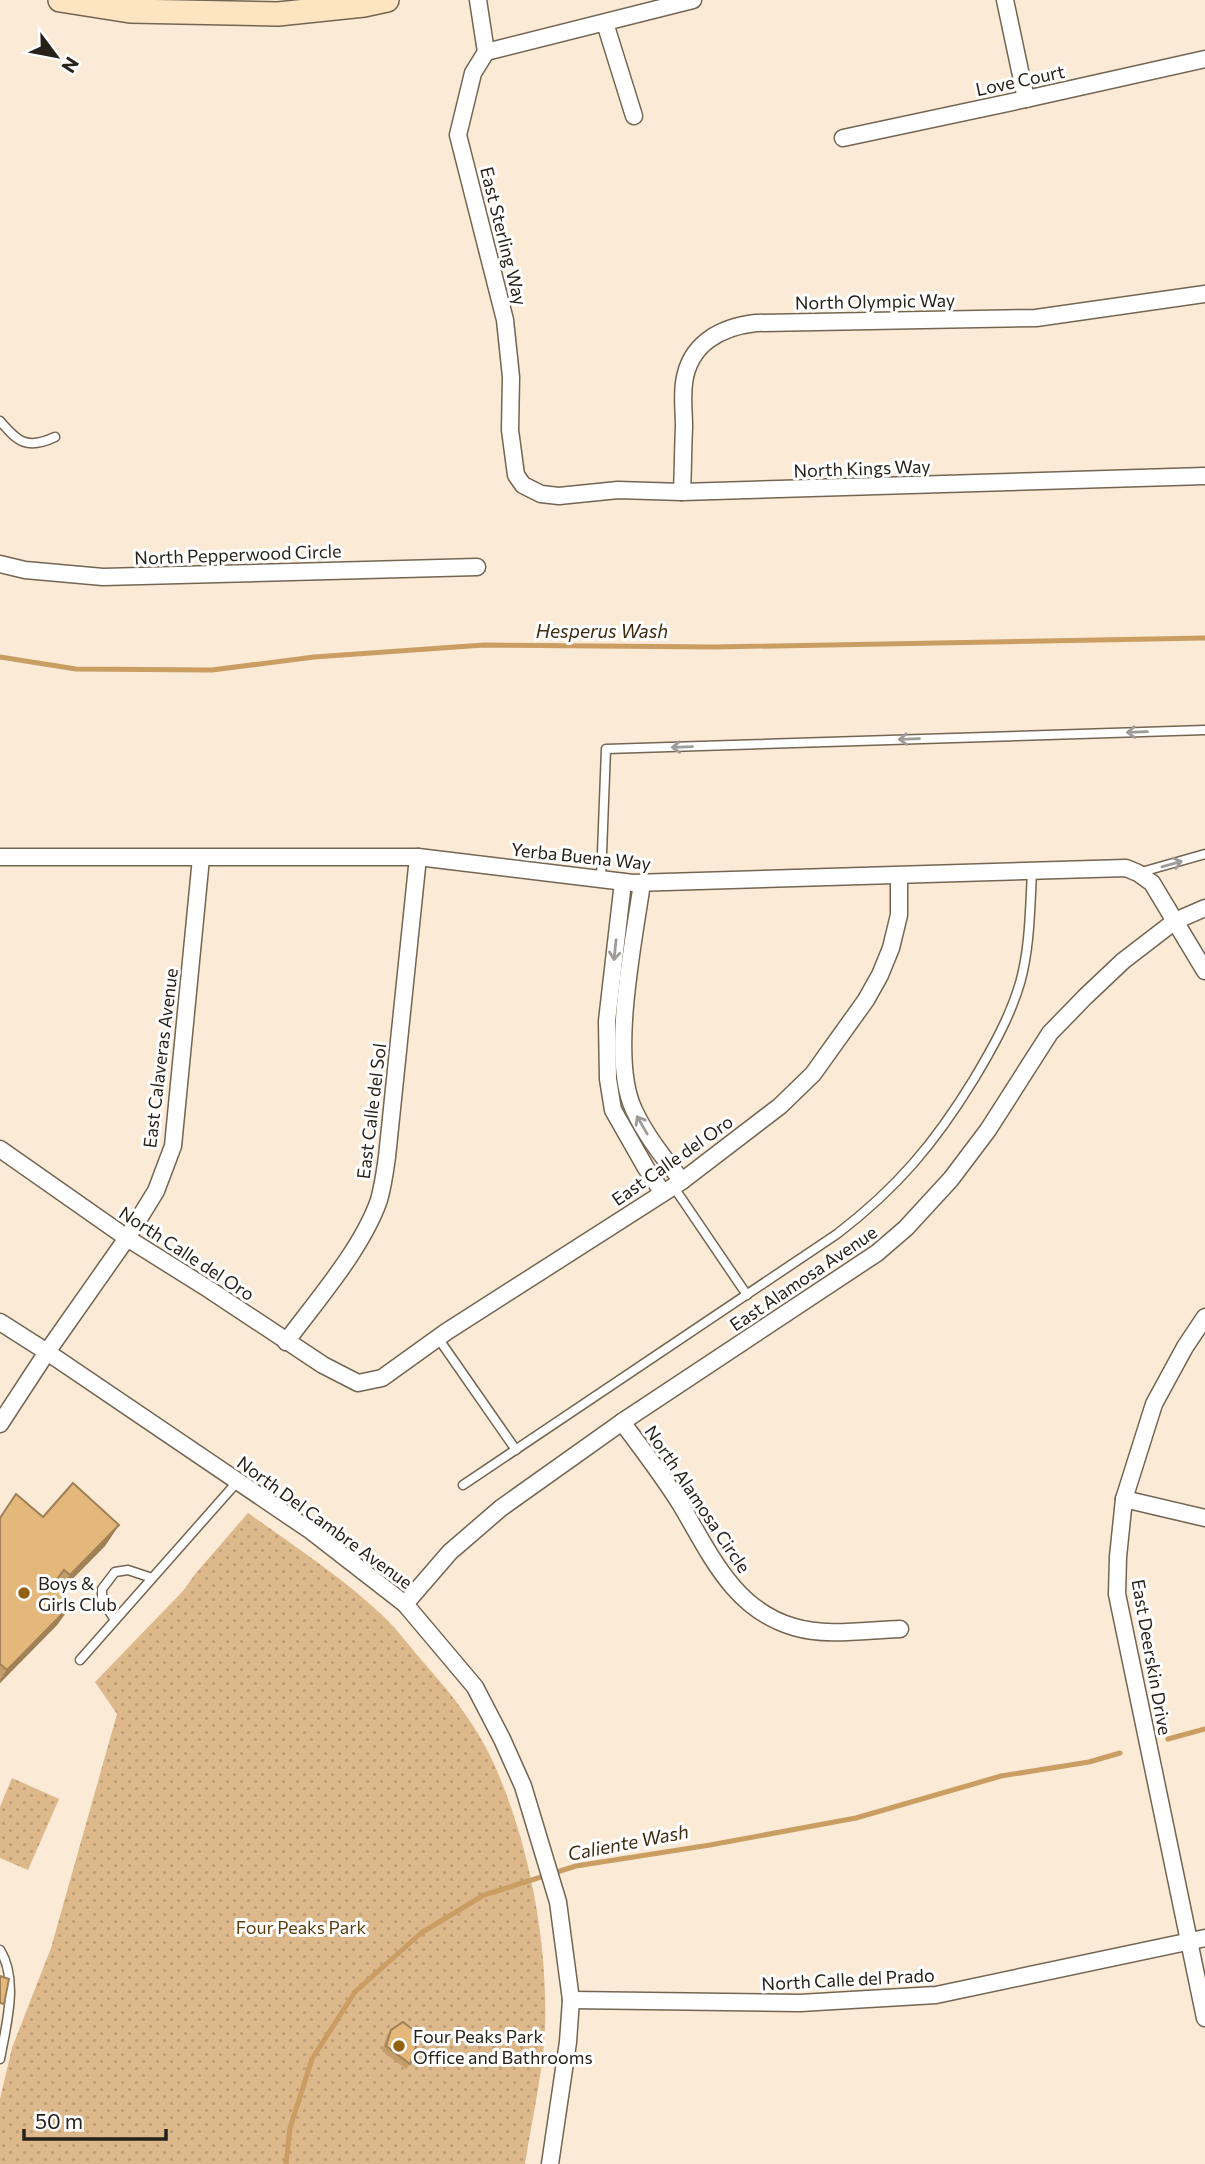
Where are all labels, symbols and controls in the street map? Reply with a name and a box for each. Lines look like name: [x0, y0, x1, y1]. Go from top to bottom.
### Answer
north arrow: [21, 21, 91, 91]
text: N: [57, 53, 84, 77]
street label: Love Court: [974, 60, 1066, 100]
street label: East Sterling Way: [476, 164, 532, 308]
street label: North Olympic Way: [795, 289, 955, 313]
street label: North Kings Way: [793, 455, 931, 481]
street label: North Pepperwood Circle: [134, 539, 342, 569]
water label: Hesperus Wash: [536, 619, 668, 642]
one-way arrow: [1126, 725, 1149, 738]
one-way arrow: [898, 733, 921, 746]
one-way arrow: [671, 740, 694, 753]
street label: Yerba Buena Way: [510, 838, 652, 874]
one-way arrow: [1160, 857, 1182, 870]
one-way arrow: [609, 938, 622, 961]
street label: East Calaveras Avenue: [138, 967, 182, 1149]
street label: East Calle del Sol: [352, 1042, 390, 1180]
street label: East Calle del Oro: [607, 1110, 737, 1210]
one-way arrow: [635, 1116, 649, 1136]
street label: North Calle del Oro: [115, 1201, 259, 1305]
street label: East Alamosa Avenue: [725, 1221, 881, 1335]
street label: North Alamosa Circle: [640, 1421, 756, 1577]
street label: North Del Cambre Avenue: [233, 1451, 417, 1593]
place label: Boys & Girls Club: [38, 1572, 117, 1615]
street label: East Deerskin Drive: [1127, 1577, 1177, 1737]
marker: Boys & Girls Club: [16, 1585, 32, 1601]
water label: Caliente Wash: [566, 1819, 691, 1865]
park label: Four Peaks Park: [236, 1916, 366, 1938]
street label: North Calle del Prado: [761, 1963, 935, 1995]
place label: Four Peaks Park Office and Bathrooms: [413, 2025, 593, 2068]
marker: Four Peaks Park Office and Bathrooms: [391, 2038, 407, 2054]
scale bar: [24, 2098, 166, 2142]
text: 50 m: [35, 2108, 83, 2133]

